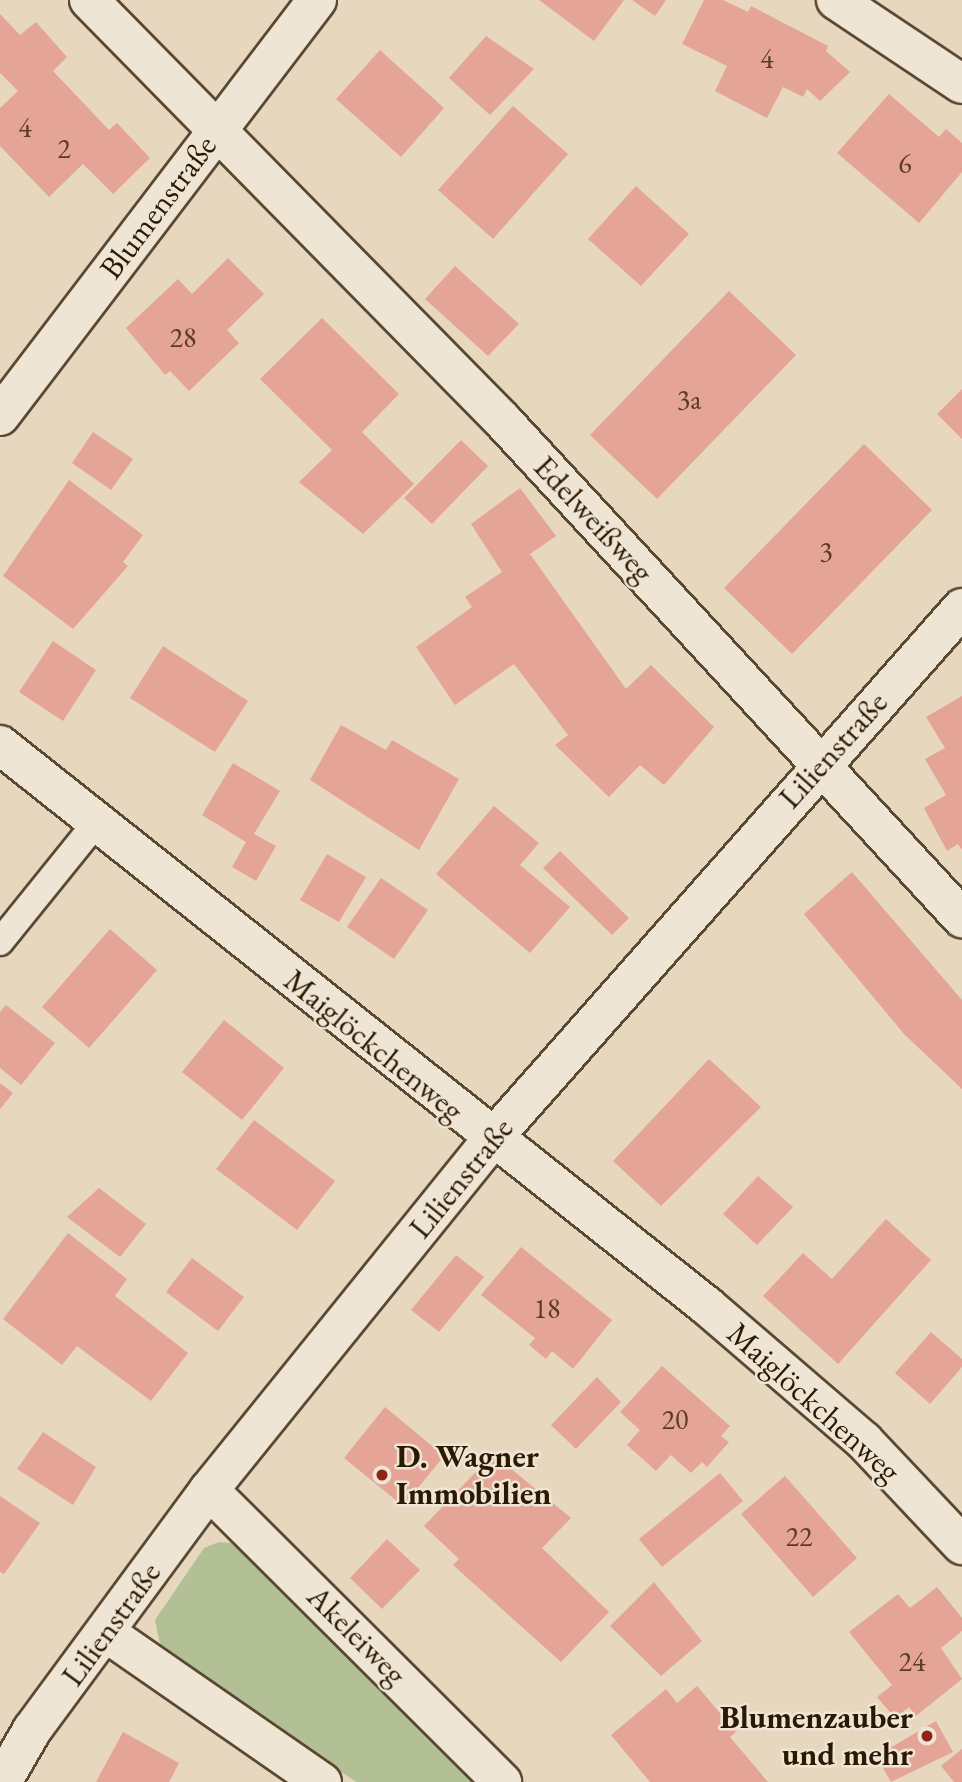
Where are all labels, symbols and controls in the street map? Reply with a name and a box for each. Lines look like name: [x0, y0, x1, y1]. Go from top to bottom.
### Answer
house number: 4: [760, 41, 774, 75]
house number: 4: [18, 110, 32, 144]
street label: Blumenstraße: [91, 128, 225, 286]
house number: 2: [57, 131, 71, 165]
house number: 6: [898, 146, 912, 180]
house number: 28: [170, 320, 196, 354]
house number: 3a: [677, 382, 701, 416]
street label: Edelweißweg: [526, 448, 662, 590]
house number: 3: [819, 534, 833, 568]
street label: Lilienstraße: [771, 684, 895, 816]
street label: Maiglöckchenweg: [276, 961, 472, 1129]
street label: Lilienstraße: [401, 1110, 521, 1246]
house number: 18: [534, 1291, 560, 1325]
street label: Maiglöckchenweg: [719, 1314, 909, 1490]
house number: 20: [662, 1402, 688, 1436]
place label: D. Wagner Immobilien: [396, 1438, 551, 1513]
marker: D. Wagner Immobilien: [374, 1467, 390, 1483]
house number: 22: [786, 1519, 812, 1553]
street label: Lilienstraße: [53, 1555, 169, 1693]
street label: Akeleiweg: [299, 1577, 415, 1693]
house number: 24: [899, 1644, 925, 1678]
place label: Blumenzauber und mehr: [720, 1699, 913, 1774]
marker: Blumenzauber und mehr: [919, 1728, 935, 1744]

